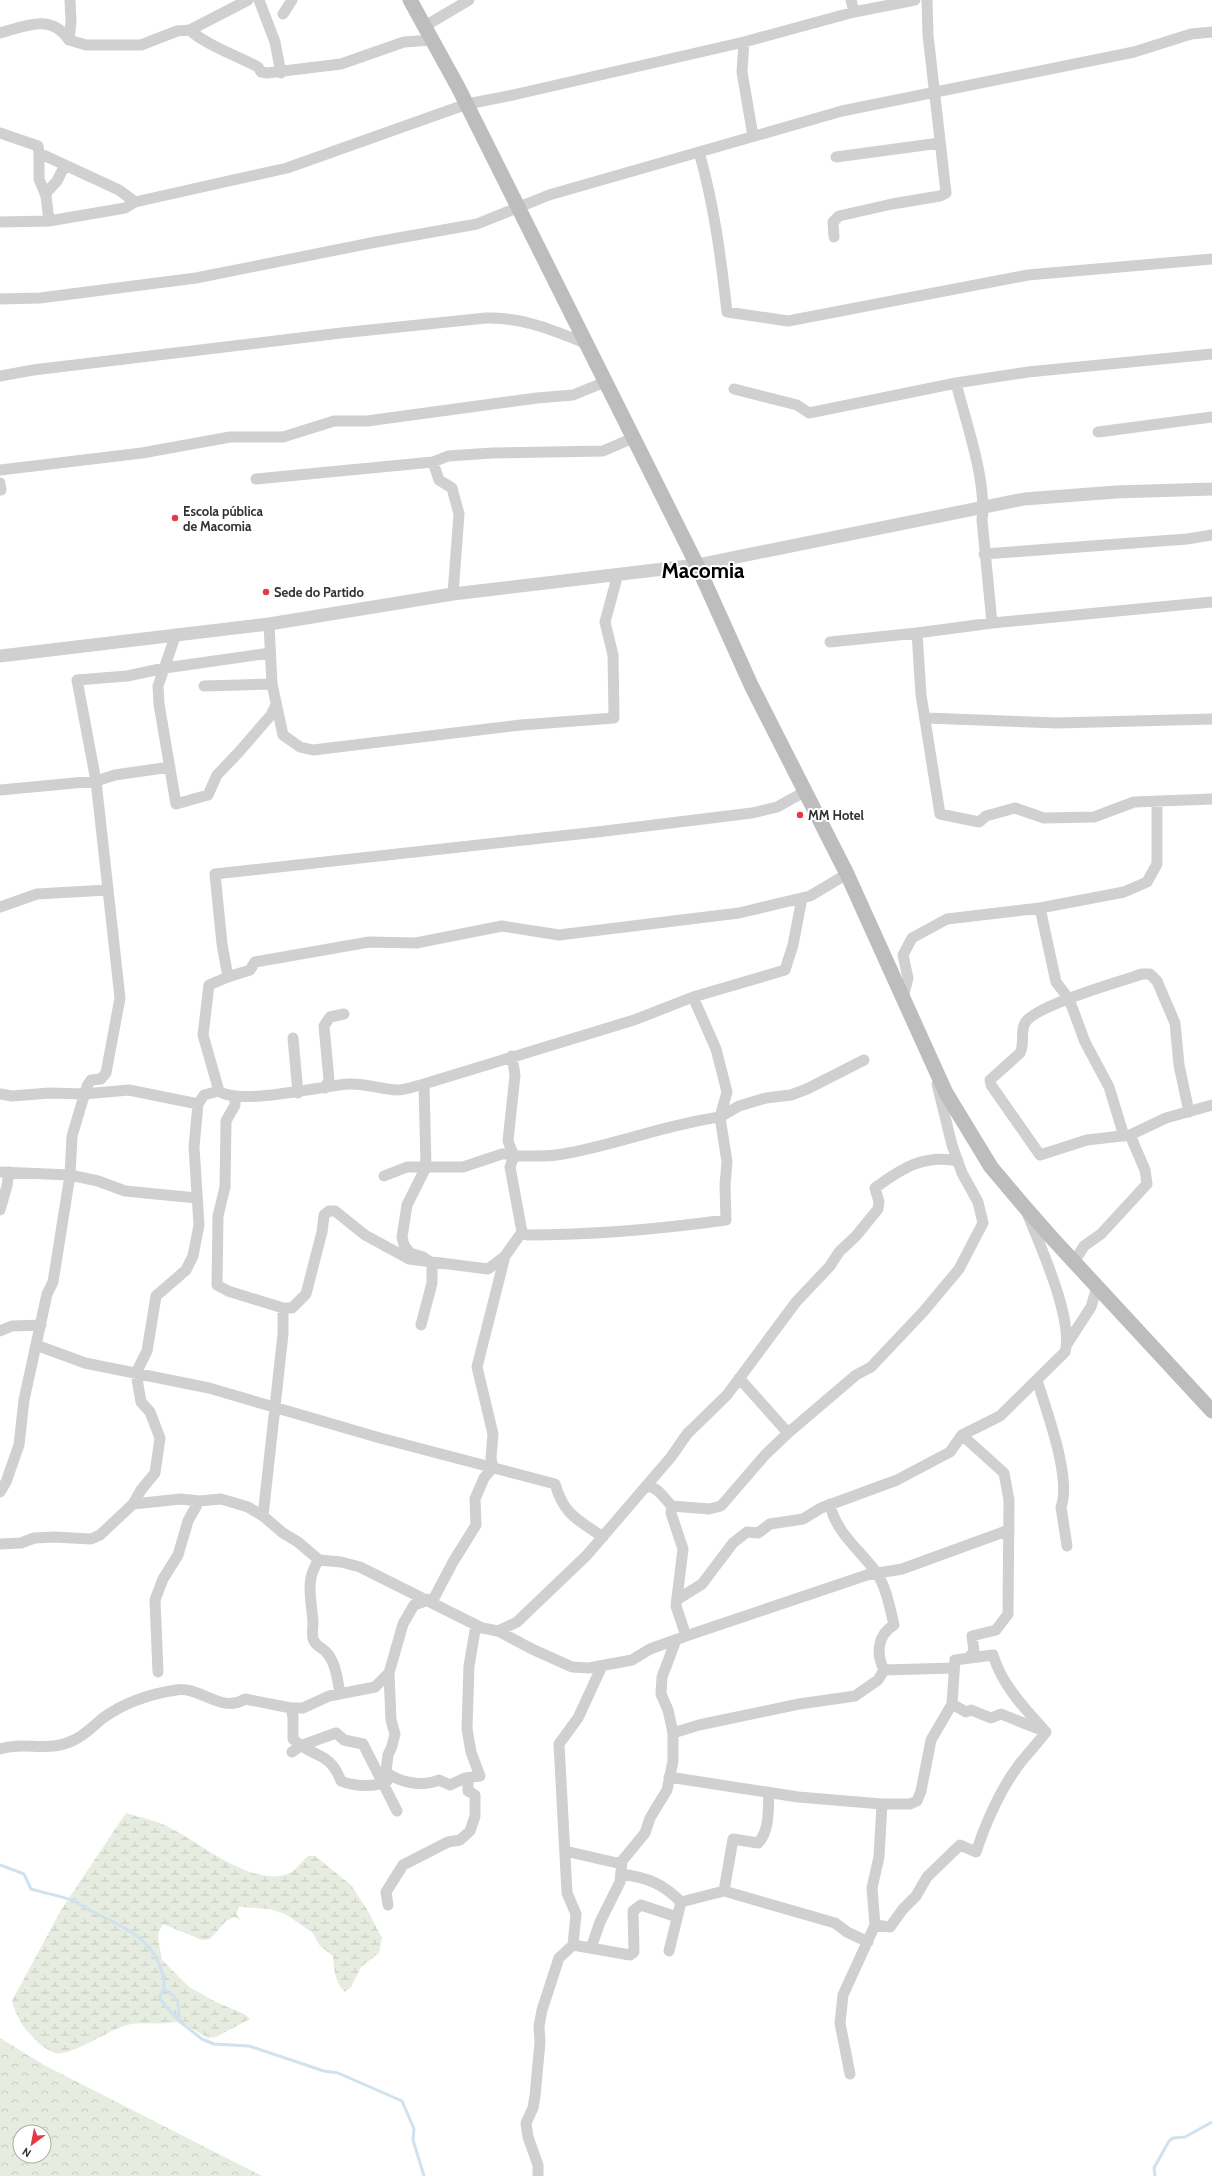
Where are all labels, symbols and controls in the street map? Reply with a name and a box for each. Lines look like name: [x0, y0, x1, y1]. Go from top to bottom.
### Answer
place label: Escola pública de Macomia: [183, 503, 263, 534]
marker: Escola pública de Macomia: [170, 513, 180, 523]
district label: Macomia: [661, 558, 745, 583]
place label: Sede do Partido: [274, 584, 364, 600]
marker: Sede do Partido: [261, 587, 271, 597]
place label: MM Hotel: [808, 807, 864, 823]
marker: MM Hotel: [795, 810, 805, 820]
north arrow: [12, 2124, 52, 2164]
text: N: [20, 2144, 34, 2160]

